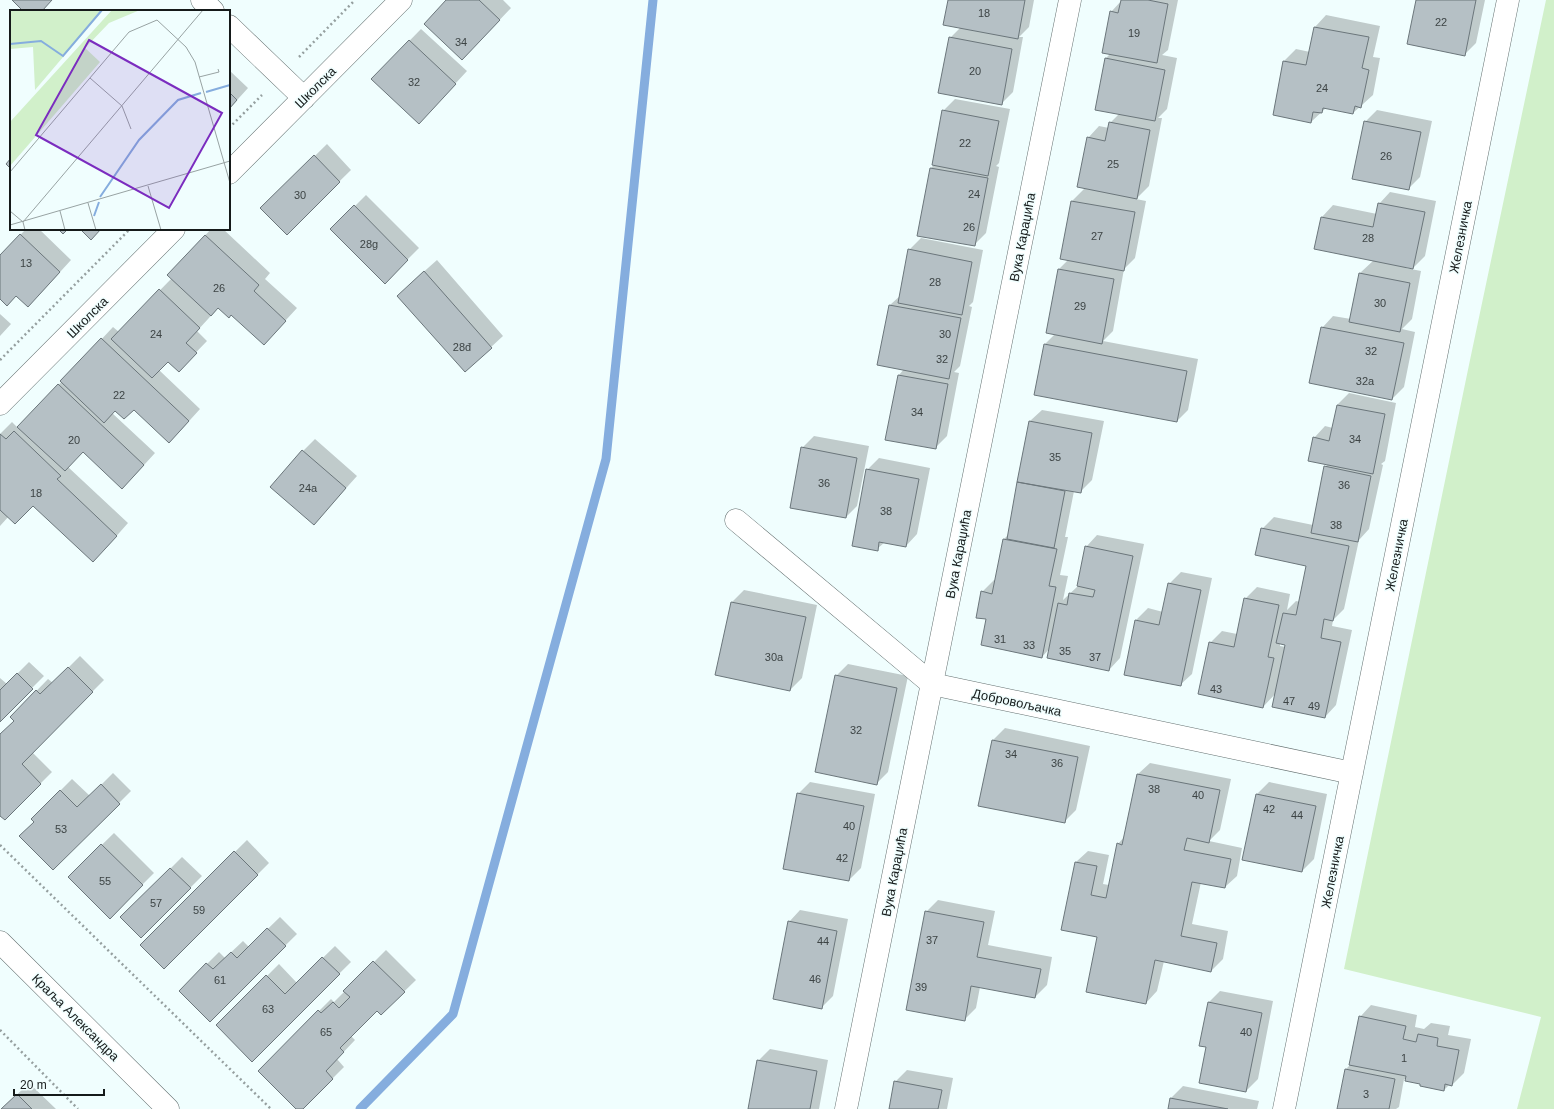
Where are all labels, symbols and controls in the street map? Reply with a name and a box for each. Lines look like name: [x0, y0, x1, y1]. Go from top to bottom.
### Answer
house number: 18: [978, 7, 990, 19]
inset map: [10, 10, 230, 230]
house number: 22: [1435, 16, 1447, 28]
house number: 19: [1128, 27, 1140, 39]
house number: 34: [455, 36, 467, 48]
street label: Школска: [292, 63, 340, 111]
house number: 20: [969, 65, 981, 77]
house number: 32: [408, 76, 420, 88]
house number: 24: [1316, 82, 1328, 94]
house number: 22: [959, 137, 971, 149]
house number: 26: [1380, 150, 1392, 162]
house number: 25: [1107, 158, 1119, 170]
house number: 24: [968, 188, 980, 200]
house number: 30: [294, 189, 306, 201]
street label: Вука Караџића: [1007, 191, 1039, 283]
street label: Железничка: [1446, 199, 1475, 275]
house number: 26: [963, 221, 975, 233]
house number: 27: [1091, 230, 1103, 242]
house number: 28: [1362, 232, 1374, 244]
house number: 28g: [360, 238, 378, 250]
house number: 13: [20, 257, 32, 269]
house number: 28: [929, 276, 941, 288]
house number: 26: [213, 282, 225, 294]
street label: Школска: [64, 293, 112, 341]
house number: 30: [1374, 297, 1386, 309]
house number: 29: [1074, 300, 1086, 312]
house number: 24: [150, 328, 162, 340]
house number: 30: [939, 328, 951, 340]
house number: 28đ: [453, 341, 472, 353]
house number: 32: [1365, 345, 1377, 357]
house number: 32: [936, 353, 948, 365]
house number: 32a: [1356, 375, 1375, 387]
house number: 22: [113, 389, 125, 401]
house number: 34: [911, 406, 923, 418]
house number: 34: [1349, 433, 1361, 445]
house number: 20: [68, 434, 80, 446]
house number: 35: [1049, 451, 1061, 463]
house number: 36: [818, 477, 830, 489]
house number: 36: [1338, 479, 1350, 491]
house number: 24a: [299, 482, 318, 494]
house number: 18: [30, 487, 42, 499]
house number: 38: [880, 505, 892, 517]
street label: Вука Караџића: [943, 508, 975, 600]
street label: Железничка: [1382, 517, 1411, 593]
house number: 38: [1330, 519, 1342, 531]
house number: 31: [994, 633, 1006, 645]
house number: 33: [1023, 639, 1035, 651]
house number: 35: [1059, 645, 1071, 657]
house number: 30a: [765, 651, 784, 663]
house number: 37: [1089, 651, 1101, 663]
house number: 43: [1210, 683, 1222, 695]
street label: Добровољачка: [971, 686, 1064, 719]
house number: 47: [1283, 695, 1295, 707]
house number: 49: [1308, 700, 1320, 712]
house number: 32: [850, 724, 862, 736]
house number: 34: [1005, 748, 1017, 760]
house number: 36: [1051, 757, 1063, 769]
house number: 38: [1148, 783, 1160, 795]
house number: 40: [1192, 789, 1204, 801]
house number: 42: [1263, 803, 1275, 815]
house number: 44: [1291, 809, 1303, 821]
house number: 40: [843, 820, 855, 832]
house number: 53: [55, 823, 67, 835]
street label: Вука Караџића: [879, 826, 911, 918]
street label: Железничка: [1318, 834, 1347, 910]
house number: 42: [836, 852, 848, 864]
house number: 55: [99, 875, 111, 887]
house number: 57: [150, 897, 162, 909]
house number: 59: [193, 904, 205, 916]
house number: 37: [926, 934, 938, 946]
house number: 44: [817, 935, 829, 947]
street label: Краља Александра: [29, 971, 123, 1065]
house number: 46: [809, 973, 821, 985]
house number: 61: [214, 974, 226, 986]
house number: 39: [915, 981, 927, 993]
house number: 63: [262, 1003, 274, 1015]
house number: 65: [320, 1026, 332, 1038]
house number: 40: [1240, 1026, 1252, 1038]
house number: 1: [1401, 1052, 1407, 1064]
scale bar: [14, 1071, 104, 1097]
text: 20 m: [20, 1078, 47, 1092]
house number: 3: [1363, 1088, 1369, 1100]

